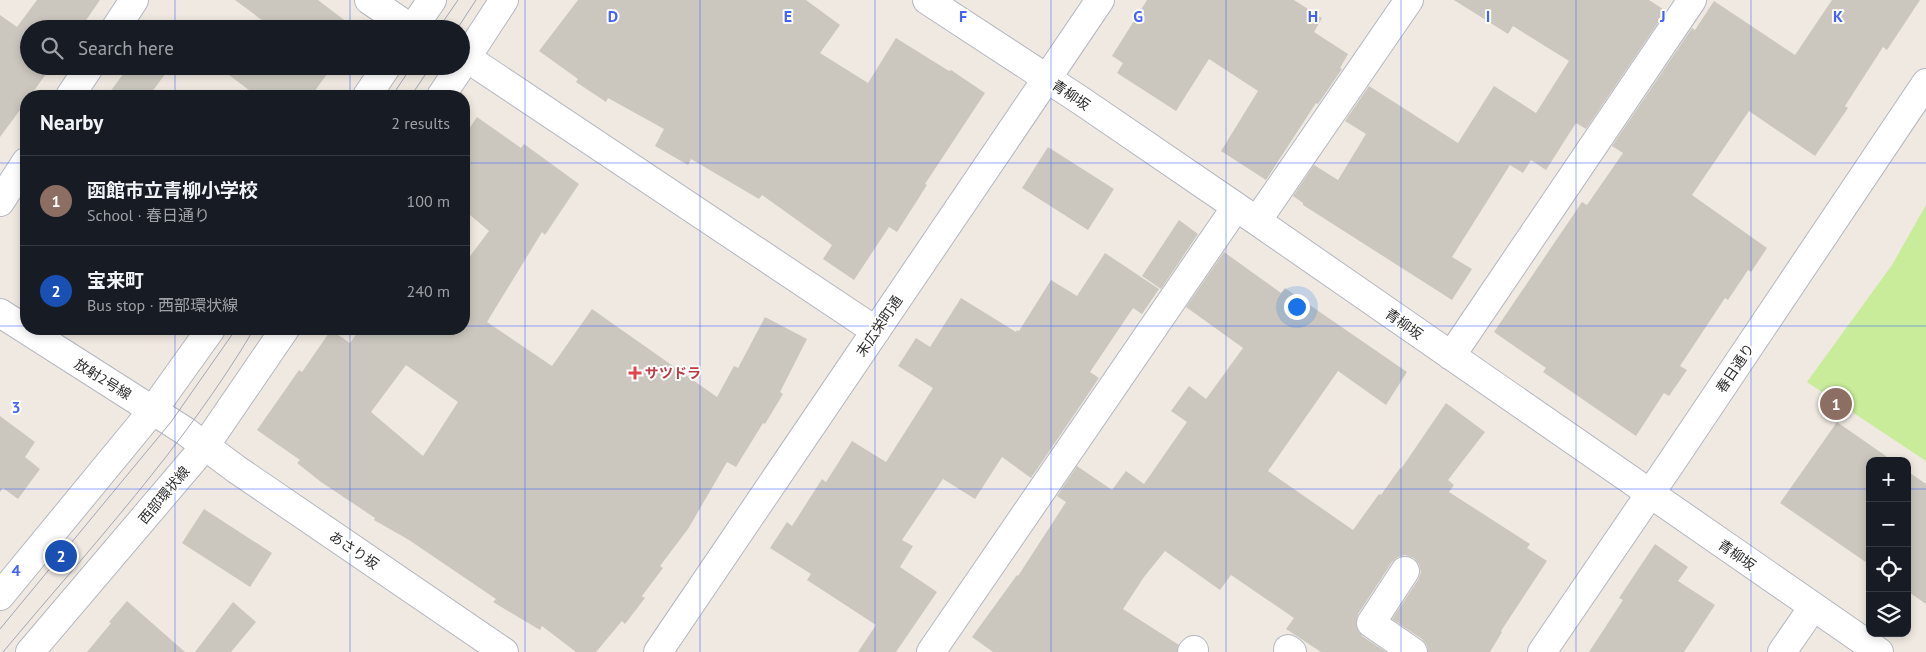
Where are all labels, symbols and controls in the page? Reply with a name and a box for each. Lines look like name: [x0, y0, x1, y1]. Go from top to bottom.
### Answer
text: D: [608, 6, 618, 26]
text: E: [784, 6, 792, 26]
text: F: [959, 6, 967, 26]
text: G: [1133, 6, 1143, 26]
text: H: [1308, 6, 1318, 26]
text: I: [1486, 6, 1490, 26]
text: J: [1659, 6, 1666, 26]
text: K: [1833, 6, 1843, 26]
search box: [20, 20, 470, 75]
icon: search: [38, 34, 66, 62]
text: Search here: [78, 36, 174, 60]
street label: 青柳坂: [1049, 76, 1093, 114]
text: Nearby: [40, 109, 103, 136]
text: 2 results: [391, 113, 450, 133]
text: 函館市立青柳小学校: [87, 178, 258, 202]
text: 1: [51, 191, 61, 211]
text: 100 m: [407, 191, 450, 211]
text: School · 春日通り: [87, 205, 210, 225]
text: 宝来町: [87, 268, 144, 292]
text: 2: [51, 281, 61, 301]
text: 240 m: [407, 281, 450, 301]
street label: 末広栄町通: [852, 292, 906, 360]
your location: [1284, 294, 1310, 320]
text: Bus stop · 西部環状線: [87, 295, 238, 315]
street label: 青柳坂: [1382, 305, 1426, 343]
street label: 春日通り: [1712, 340, 1758, 396]
street label: 放射2号線: [71, 355, 135, 403]
place label: サツドラ: [645, 364, 701, 382]
marker: サツドラ: [629, 367, 641, 379]
pin: 1: [1820, 385, 1852, 423]
text: 3: [11, 397, 21, 417]
map controls: [1866, 457, 1911, 637]
button: +: [1866, 457, 1911, 502]
street label: 西部環状線: [135, 462, 193, 528]
button: −: [1866, 502, 1911, 547]
street label: あさり坂: [326, 527, 382, 573]
street label: 青柳坂: [1715, 536, 1759, 574]
pin: 2: [45, 537, 77, 575]
button: locate: [1866, 547, 1911, 592]
text: 4: [11, 560, 21, 580]
button: layers: [1866, 592, 1911, 637]

